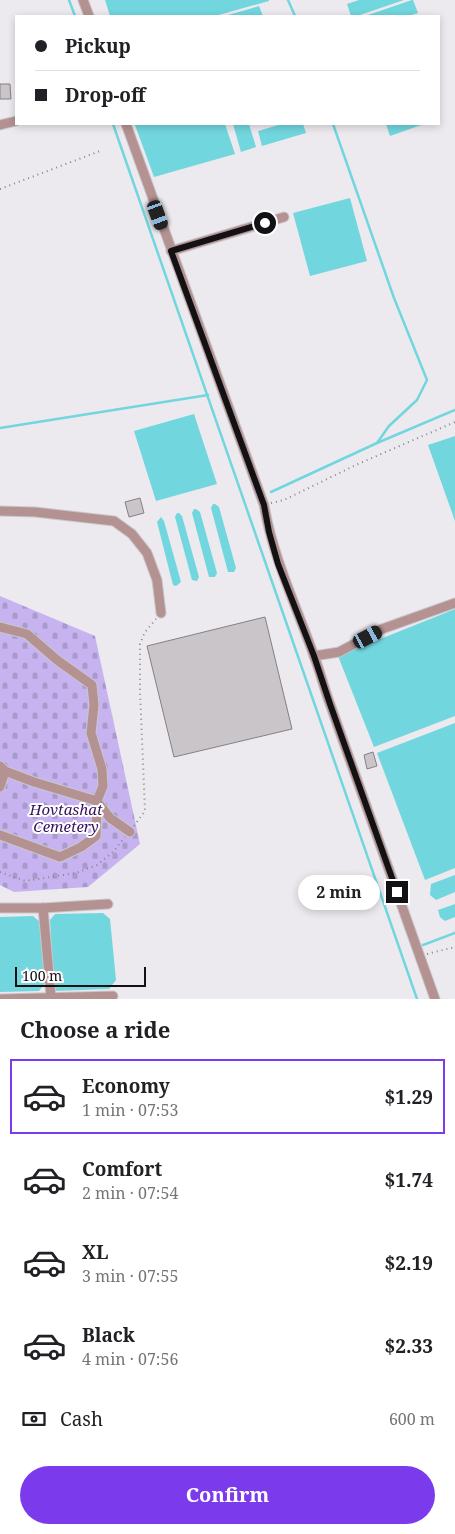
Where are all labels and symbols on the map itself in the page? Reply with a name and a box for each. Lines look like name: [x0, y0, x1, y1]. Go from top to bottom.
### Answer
car: [145, 198, 170, 232]
route start: [254, 212, 276, 234]
car: [351, 623, 384, 651]
park label: Hovtashat Cemetery: [29, 799, 103, 836]
callout: 2 min: [297, 874, 380, 910]
route end: [386, 881, 408, 903]
scale bar: [15, 964, 146, 987]

